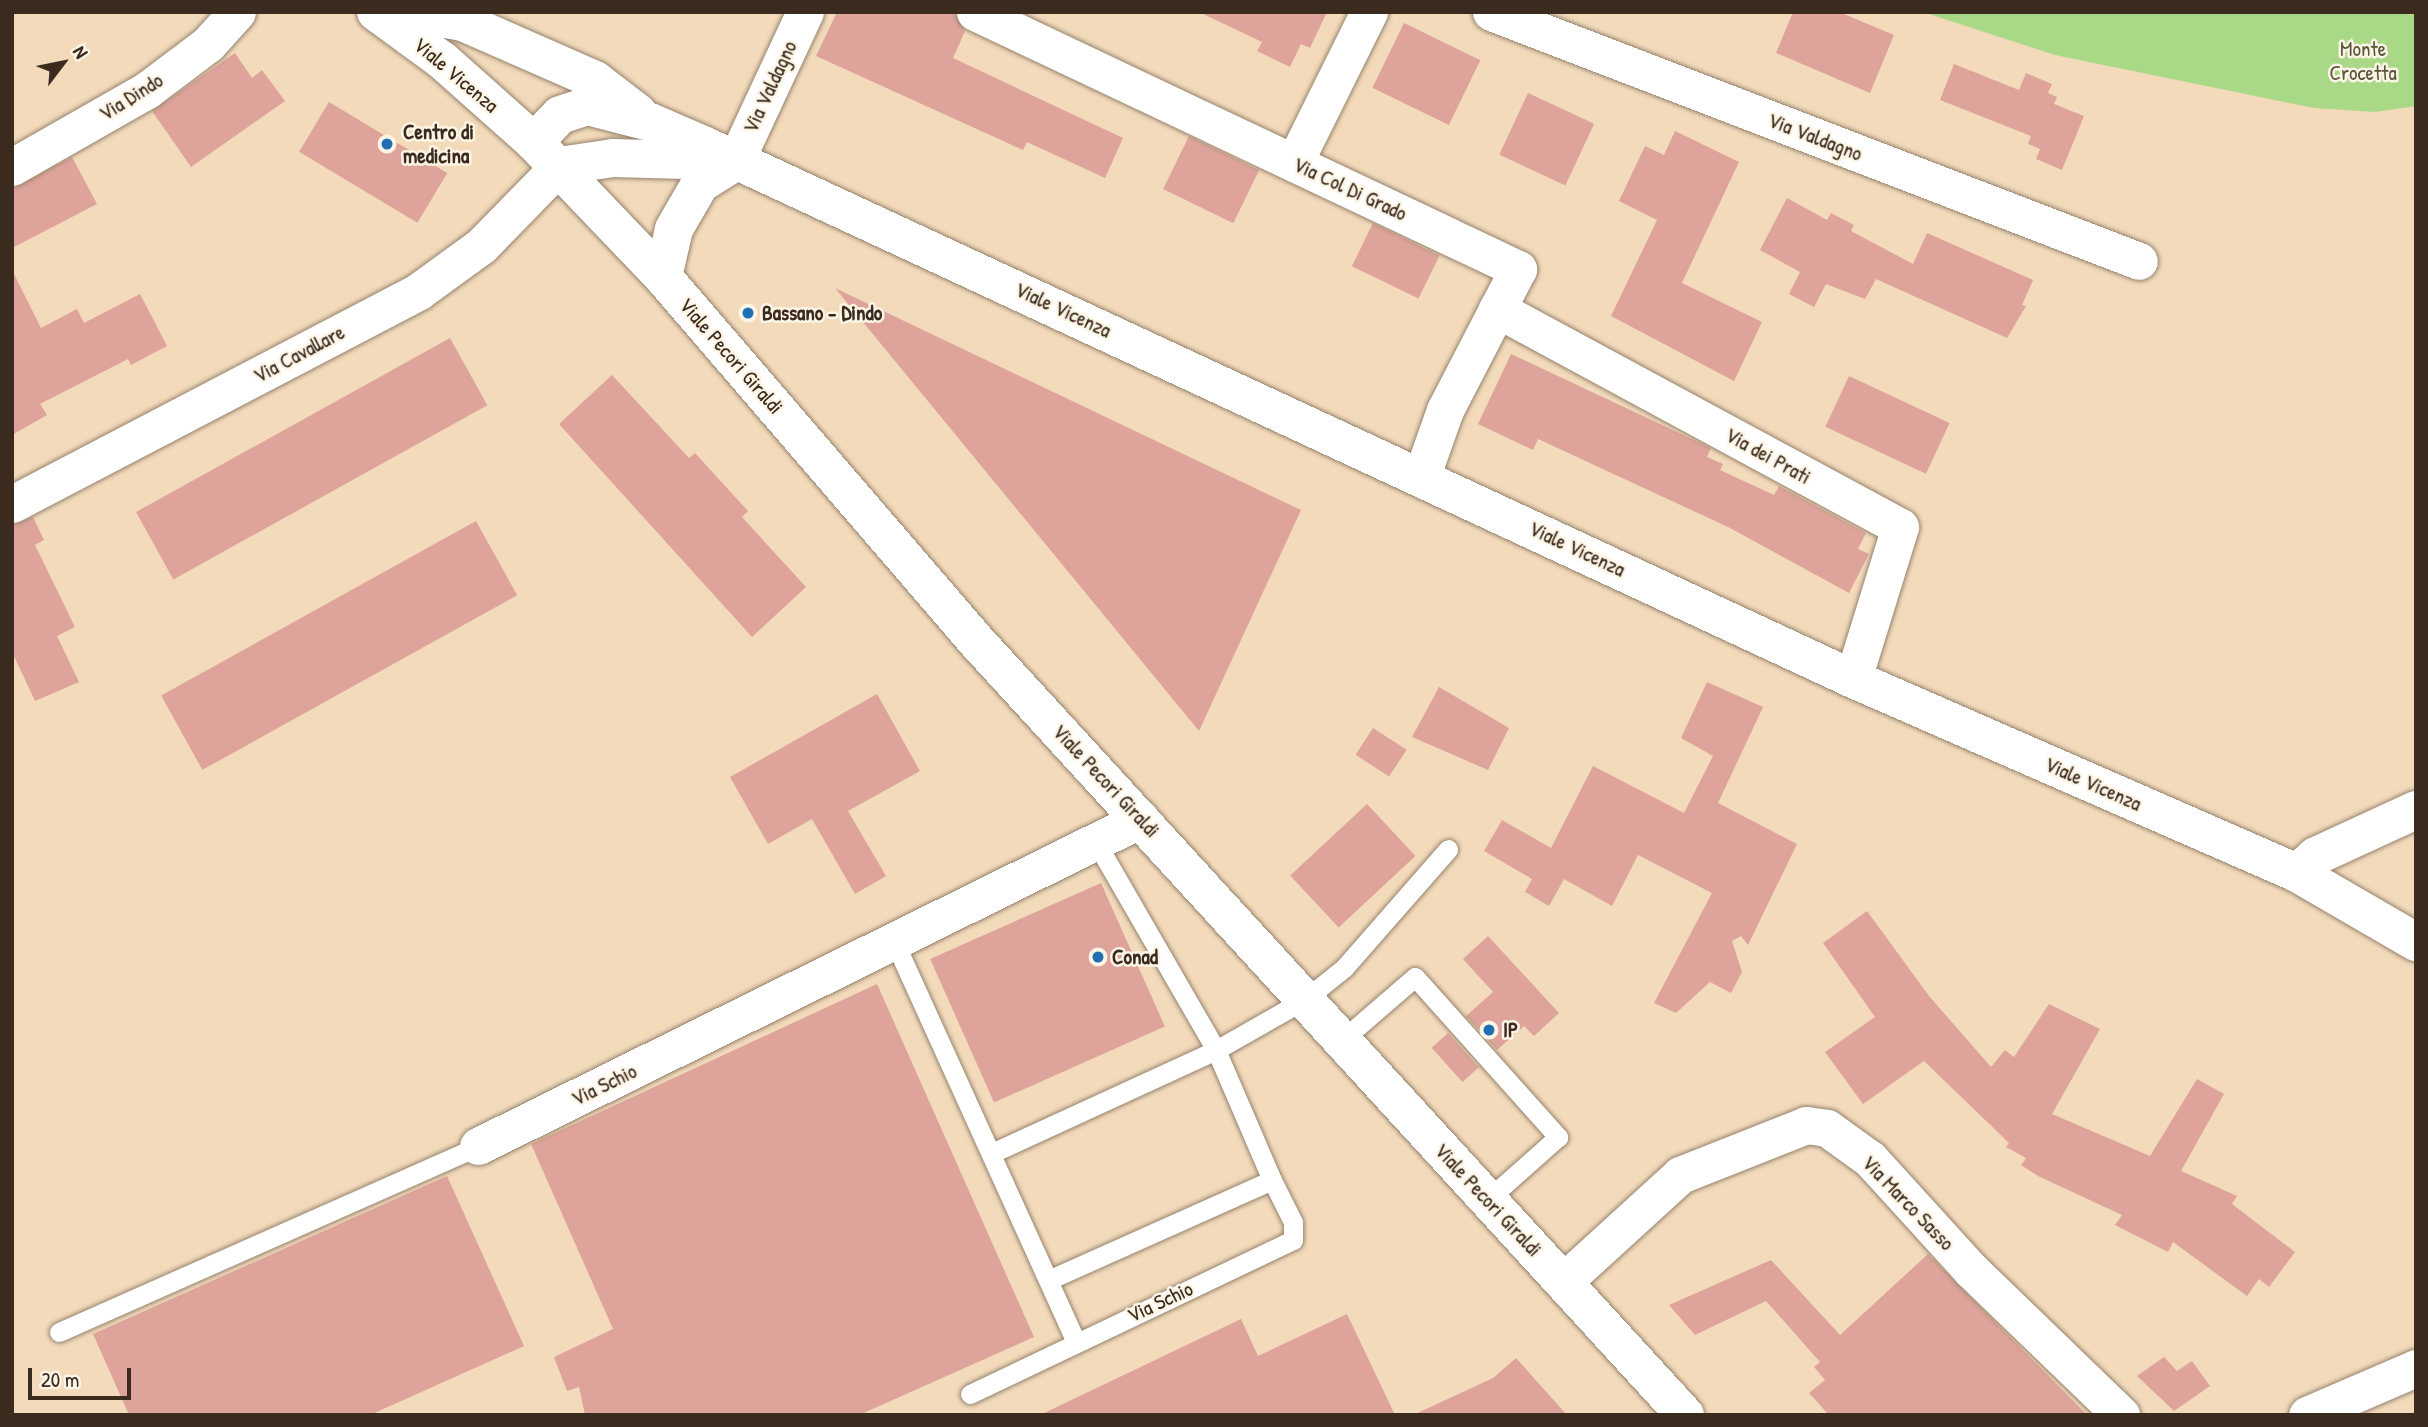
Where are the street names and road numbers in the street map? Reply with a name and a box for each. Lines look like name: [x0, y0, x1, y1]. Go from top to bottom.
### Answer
street label: Viale Vicenza: [408, 32, 504, 118]
street label: Via Valdagno: [738, 37, 802, 137]
street label: Via Dindo: [94, 68, 168, 126]
street label: Via Valdagno: [1764, 108, 1866, 166]
street label: Via Col Di Grado: [1289, 152, 1411, 226]
street label: Viale Vicenza: [1011, 277, 1115, 343]
street label: Viale Pecori Giraldi: [674, 293, 788, 419]
street label: Via Cavallare: [249, 319, 349, 389]
street label: Via dei Prati: [1721, 422, 1815, 490]
street label: Viale Vicenza: [1525, 516, 1629, 582]
street label: Viale Pecori Giraldi: [1047, 719, 1165, 843]
street label: Viale Vicenza: [2041, 751, 2145, 817]
street label: Via Schio: [567, 1058, 641, 1112]
street label: Viale Pecori Giraldi: [1429, 1138, 1547, 1262]
street label: Via Marco Sasso: [1856, 1150, 1960, 1256]
street label: Via Schio: [1123, 1276, 1197, 1328]

